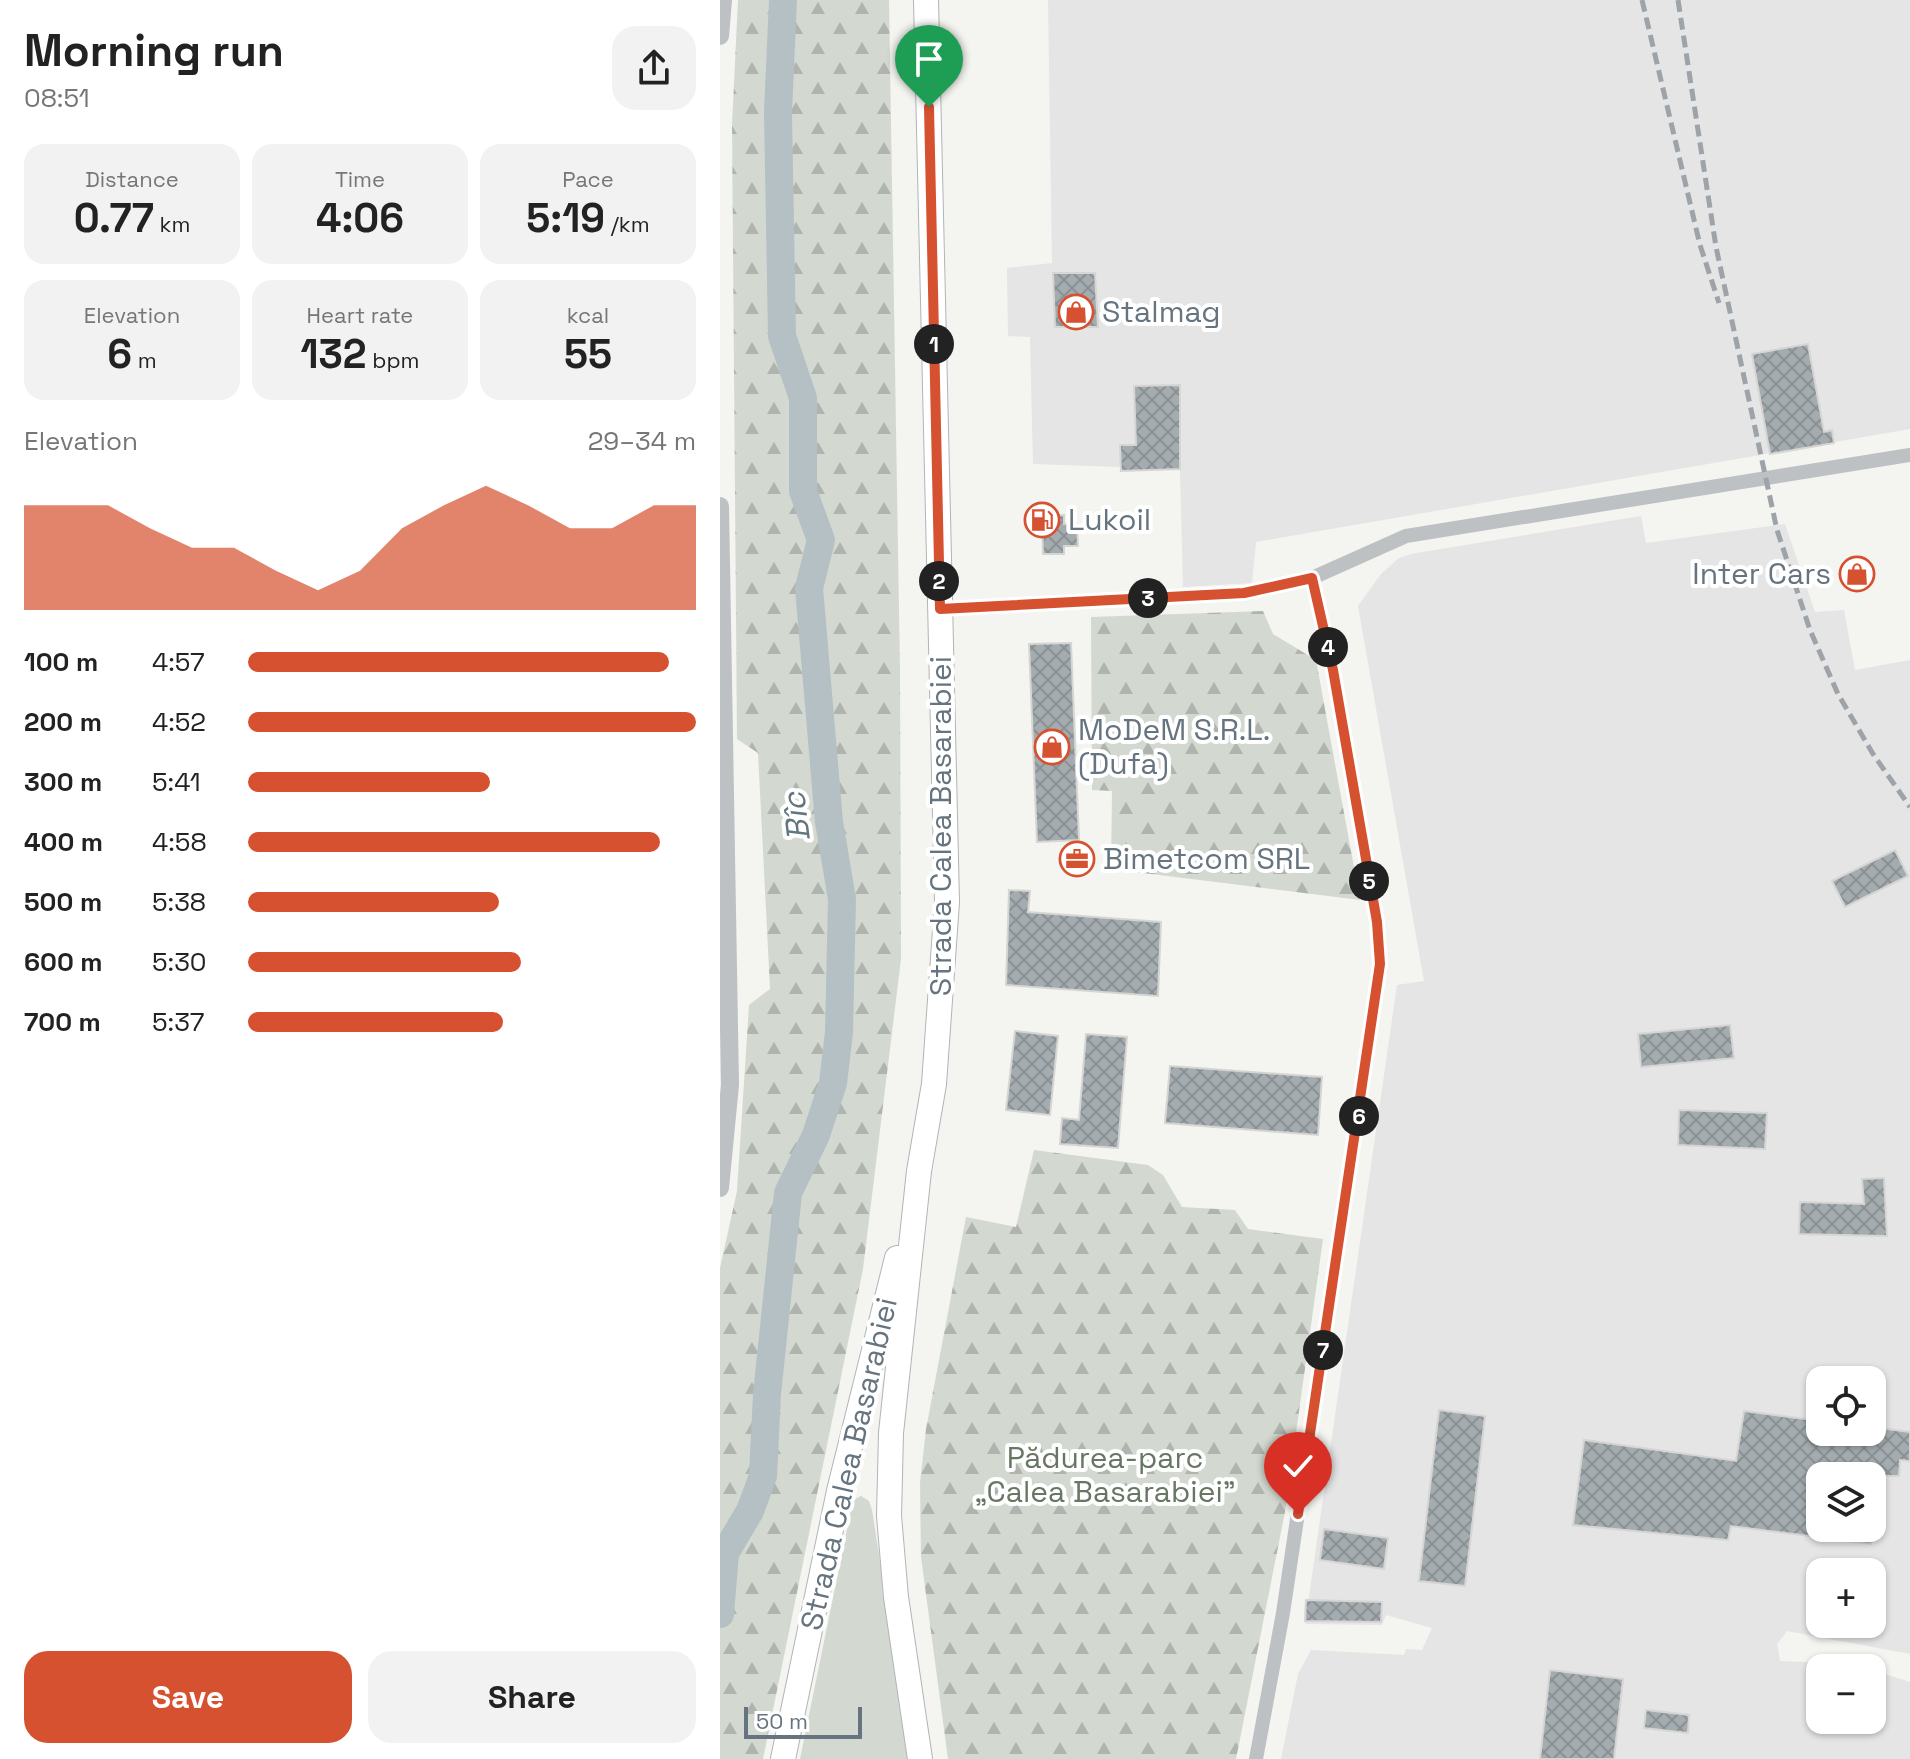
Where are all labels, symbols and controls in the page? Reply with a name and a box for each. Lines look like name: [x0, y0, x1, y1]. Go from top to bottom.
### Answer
text: Morning run: [24, 23, 284, 79]
pin: [895, 25, 963, 107]
button: share: [612, 26, 696, 110]
icon: arrive: [907, 37, 951, 81]
text: 08:51: [24, 81, 90, 115]
text: Distance: [85, 165, 179, 193]
text: Time: [335, 165, 385, 193]
text: Pace: [562, 165, 614, 193]
text: 0.77: [74, 193, 154, 244]
text: 4:06: [316, 193, 404, 244]
text: 5:19: [526, 193, 605, 244]
text: km: [154, 210, 190, 238]
text: /km: [605, 210, 650, 238]
place label: Stalmag: [1102, 292, 1221, 331]
shop icon: Stalmag: [1057, 293, 1095, 331]
text: Elevation: [84, 301, 180, 329]
text: Heart rate: [307, 301, 413, 329]
text: kcal: [567, 301, 609, 329]
pin: 1: [914, 324, 954, 364]
text: 6: [107, 329, 132, 380]
text: 132: [300, 329, 367, 380]
text: 55: [564, 329, 612, 380]
text: 1: [929, 330, 939, 358]
text: m: [132, 346, 157, 374]
text: bpm: [367, 346, 420, 374]
text: Elevation: [24, 424, 138, 458]
text: 29–34 m: [588, 424, 696, 458]
place label: Lukoil: [1068, 500, 1151, 539]
fuel station icon: Lukoil: [1023, 501, 1061, 539]
place label: Inter Cars: [1692, 554, 1831, 593]
shop icon: Inter Cars: [1838, 555, 1876, 593]
pin: 2: [919, 561, 959, 601]
text: 2: [932, 567, 946, 595]
pin: 3: [1128, 578, 1168, 618]
text: 3: [1141, 584, 1155, 612]
pin: 4: [1308, 627, 1348, 667]
text: 4: [1321, 633, 1335, 661]
text: 100 m: [24, 645, 98, 679]
text: 4:57: [152, 645, 205, 679]
street label: Strada Calea Basarabiei: [921, 656, 960, 996]
text: 200 m: [24, 705, 102, 739]
text: 4:52: [152, 705, 206, 739]
place label: MoDeM S.R.L. (Dufa): [1078, 710, 1270, 783]
shop icon: MoDeM S.R.L. (Dufa): [1033, 728, 1071, 766]
text: 300 m: [24, 765, 102, 799]
text: 5:41: [152, 765, 201, 799]
water label: Bîc: [773, 788, 819, 844]
text: 400 m: [24, 825, 103, 859]
text: 4:58: [152, 825, 207, 859]
place label: Bimetcom SRL: [1103, 839, 1310, 878]
office icon: Bimetcom SRL: [1058, 840, 1096, 878]
pin: 5: [1349, 861, 1389, 901]
text: 5: [1362, 867, 1376, 895]
text: 500 m: [24, 885, 102, 919]
text: 5:38: [152, 885, 206, 919]
text: 600 m: [24, 945, 103, 979]
text: 5:30: [152, 945, 207, 979]
text: 700 m: [24, 1005, 101, 1039]
text: 5:37: [152, 1005, 205, 1039]
pin: 6: [1339, 1096, 1379, 1136]
text: 6: [1352, 1102, 1366, 1130]
street label: Strada Calea Basarabiei: [791, 1294, 906, 1634]
pin: 7: [1303, 1330, 1343, 1370]
text: 7: [1317, 1336, 1329, 1364]
map controls: [1806, 1366, 1886, 1734]
button: locate: [1806, 1366, 1886, 1446]
pin: [1264, 1432, 1332, 1514]
park label: Pădurea-parc „Calea Basarabiei”: [974, 1438, 1236, 1511]
icon: check: [1276, 1444, 1320, 1488]
button: layers: [1806, 1462, 1886, 1542]
button: +: [1806, 1558, 1886, 1638]
button: Save: [24, 1651, 352, 1743]
button: Share: [368, 1651, 696, 1743]
button: −: [1806, 1654, 1886, 1734]
scale bar: [744, 1703, 862, 1739]
text: 50 m: [756, 1707, 808, 1735]

